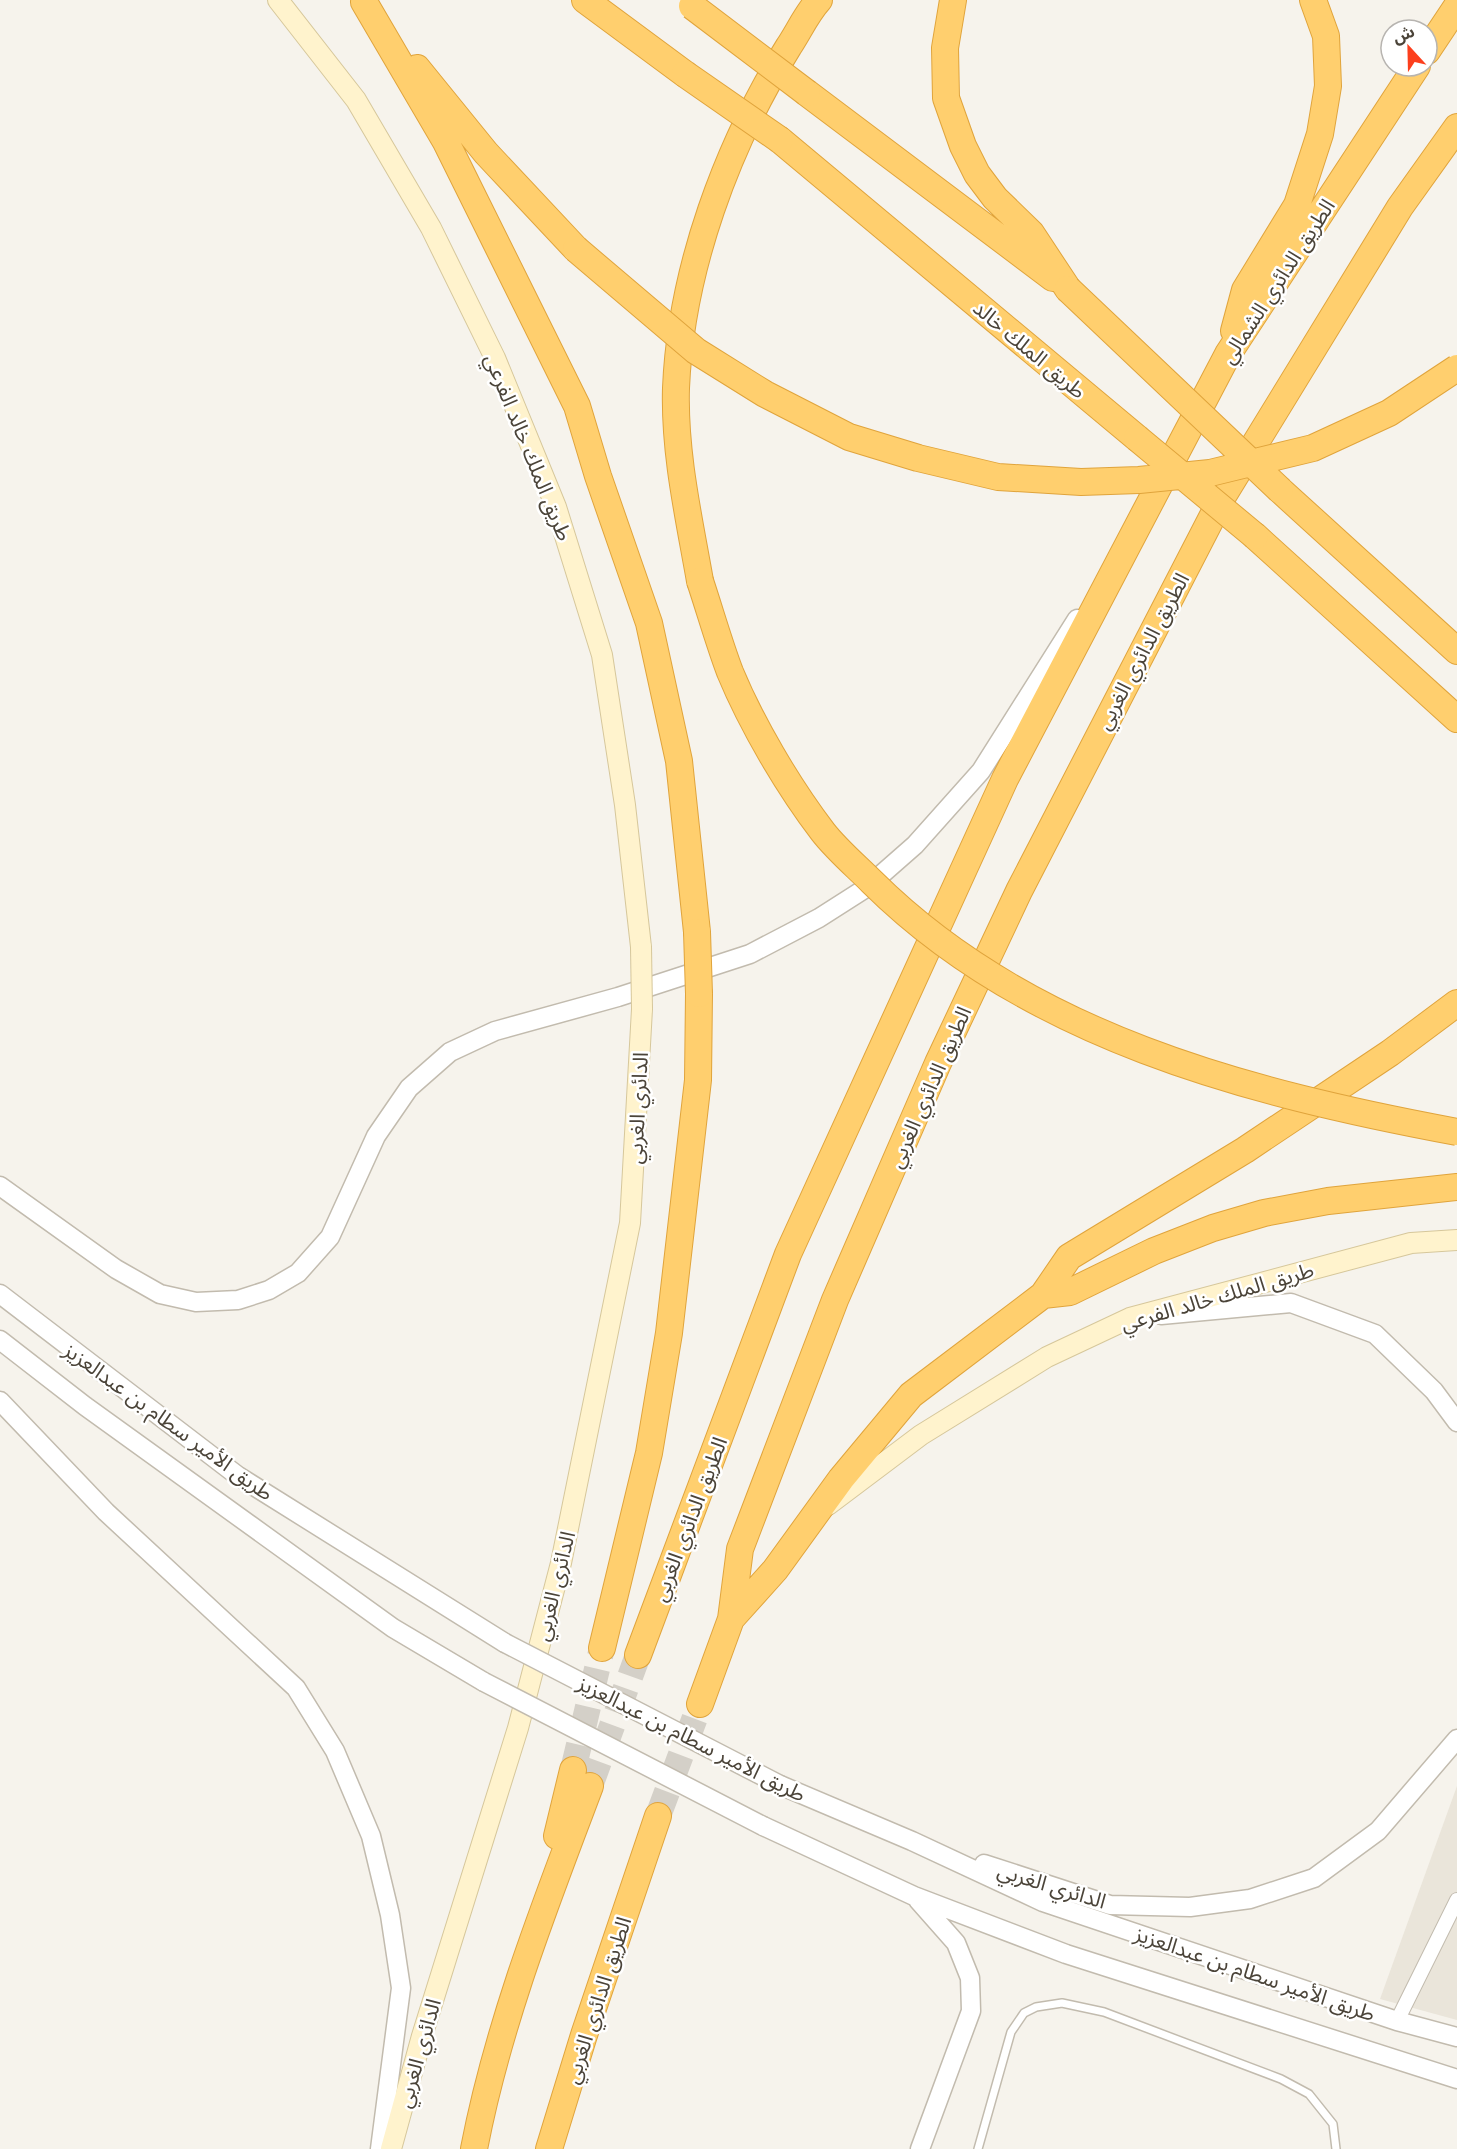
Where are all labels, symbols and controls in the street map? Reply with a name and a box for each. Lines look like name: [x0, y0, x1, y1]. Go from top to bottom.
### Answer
north arrow: [1379, 18, 1439, 78]
text: ش: [1389, 20, 1418, 48]
street label: الطريق الدائري الشمالي: [1213, 193, 1343, 370]
street label: طريق الملك خالد: [968, 293, 1092, 405]
street label: طريق الملك خالد الفرعي: [476, 349, 579, 546]
street label: الطريق الدائري الغربي: [1089, 568, 1198, 736]
street label: الطريق الدائري الغربي: [881, 1002, 980, 1173]
street label: الدائري الغربي: [620, 1051, 657, 1165]
street label: طريق الملك خالد الفرعي: [1117, 1255, 1318, 1340]
street label: طريق الأمير سطام بن عبدالعزيز: [56, 1335, 279, 1509]
street label: الطريق الدائري الغربي: [645, 1433, 736, 1606]
street label: الدائري الغربي: [527, 1528, 584, 1645]
street label: طريق الأمير سطام بن عبدالعزيز: [571, 1668, 811, 1810]
street label: الدائري الغربي: [993, 1855, 1110, 1918]
street label: الطريق الدائري الغربي: [557, 1913, 640, 2088]
street label: طريق الأمير سطام بن عبدالعزيز: [1129, 1918, 1379, 2030]
street label: الدائري الغربي: [389, 1995, 450, 2112]

